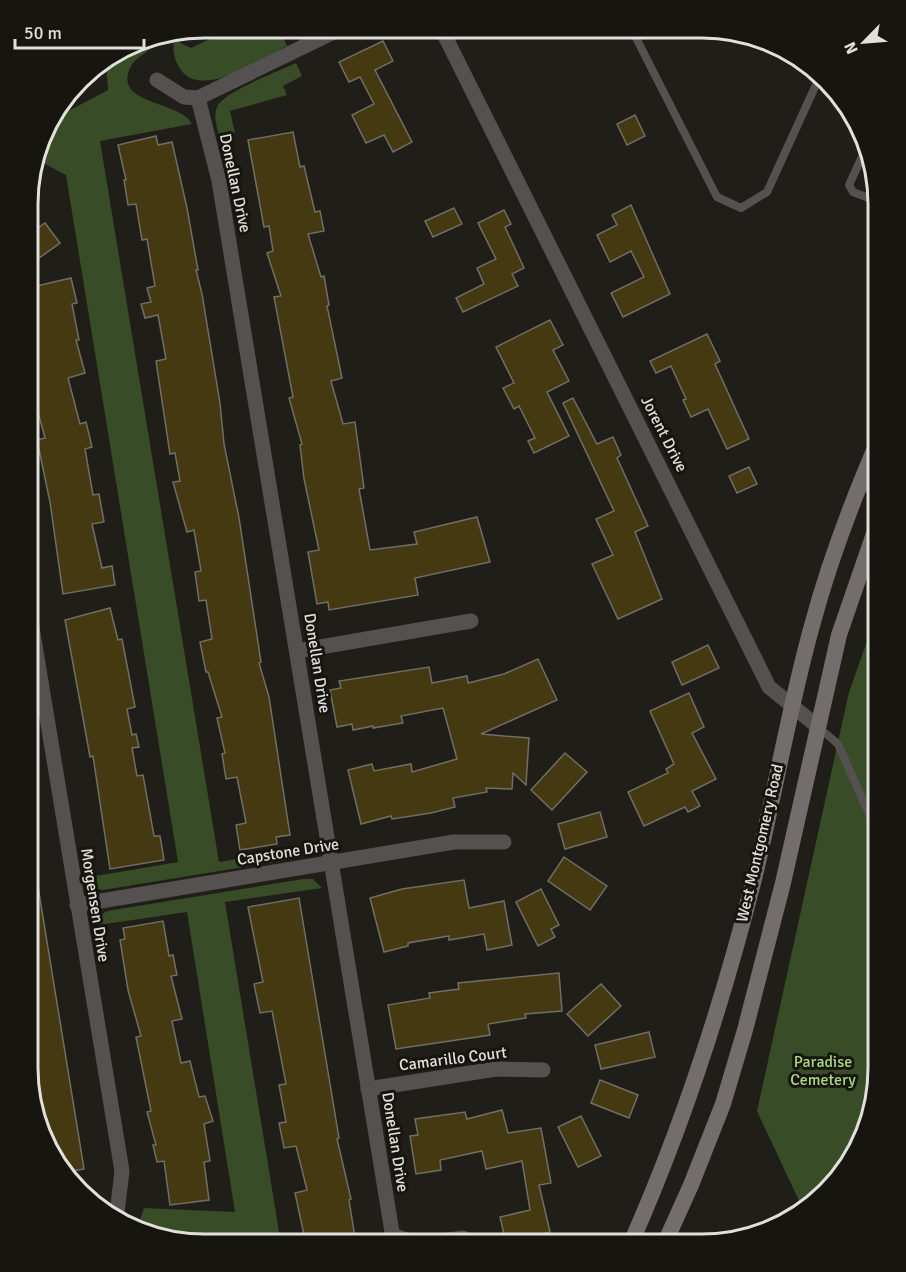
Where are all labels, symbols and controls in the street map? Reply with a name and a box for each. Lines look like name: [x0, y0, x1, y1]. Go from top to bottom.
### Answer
scale bar: [15, 12, 144, 50]
north arrow: [834, 12, 894, 72]
text: 50 m: [24, 22, 62, 44]
text: N: [840, 39, 863, 57]
street label: Donellan Drive: [215, 132, 255, 234]
street label: Jorent Drive: [636, 393, 692, 475]
street label: Donellan Drive: [299, 612, 335, 714]
street label: West Montgomery Road: [732, 762, 788, 924]
street label: Capstone Drive: [236, 834, 340, 870]
street label: Morgensen Drive: [76, 847, 114, 963]
street label: Camarillo Court: [398, 1042, 508, 1076]
park label: Paradise Cemetery: [790, 1052, 856, 1090]
street label: Donellan Drive: [377, 1091, 413, 1193]

